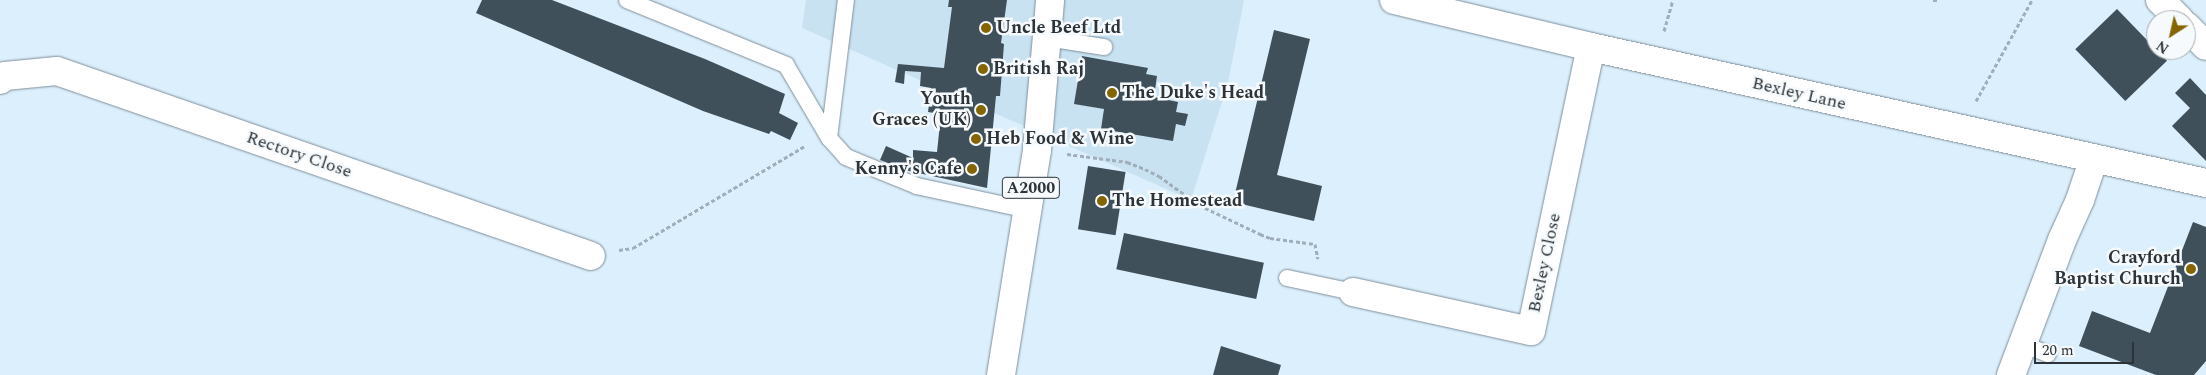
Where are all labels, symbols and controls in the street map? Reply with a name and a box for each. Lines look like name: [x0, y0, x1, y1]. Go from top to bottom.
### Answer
north arrow: [2146, 10, 2196, 60]
place label: Uncle Beef Ltd: [996, 17, 1121, 39]
marker: Uncle Beef Ltd: [980, 22, 992, 34]
text: N: [2152, 35, 2173, 59]
place label: British Raj: [993, 58, 1084, 80]
marker: British Raj: [977, 63, 989, 75]
street label: Bexley Lane: [1750, 73, 1848, 115]
place label: The Duke's Head: [1122, 82, 1264, 104]
marker: The Duke's Head: [1106, 87, 1118, 99]
place label: Youth Graces (UK): [872, 89, 971, 132]
marker: Youth Graces (UK): [975, 104, 987, 116]
street label: Rectory Close: [243, 127, 355, 183]
place label: Heb Food & Wine: [986, 128, 1134, 150]
marker: Heb Food & Wine: [970, 133, 982, 145]
place label: Kenny's Cafe: [854, 158, 962, 180]
marker: Kenny's Cafe: [966, 163, 978, 175]
road number: A2000: [1001, 174, 1061, 202]
place label: The Homestead: [1112, 190, 1243, 212]
marker: The Homestead: [1096, 195, 1108, 207]
street label: Bexley Close: [1524, 211, 1566, 315]
place label: Crayford Baptist Church: [2054, 248, 2181, 290]
marker: Crayford Baptist Church: [2185, 263, 2197, 275]
scale bar: [2036, 332, 2136, 364]
text: 20 m: [2042, 339, 2074, 362]

